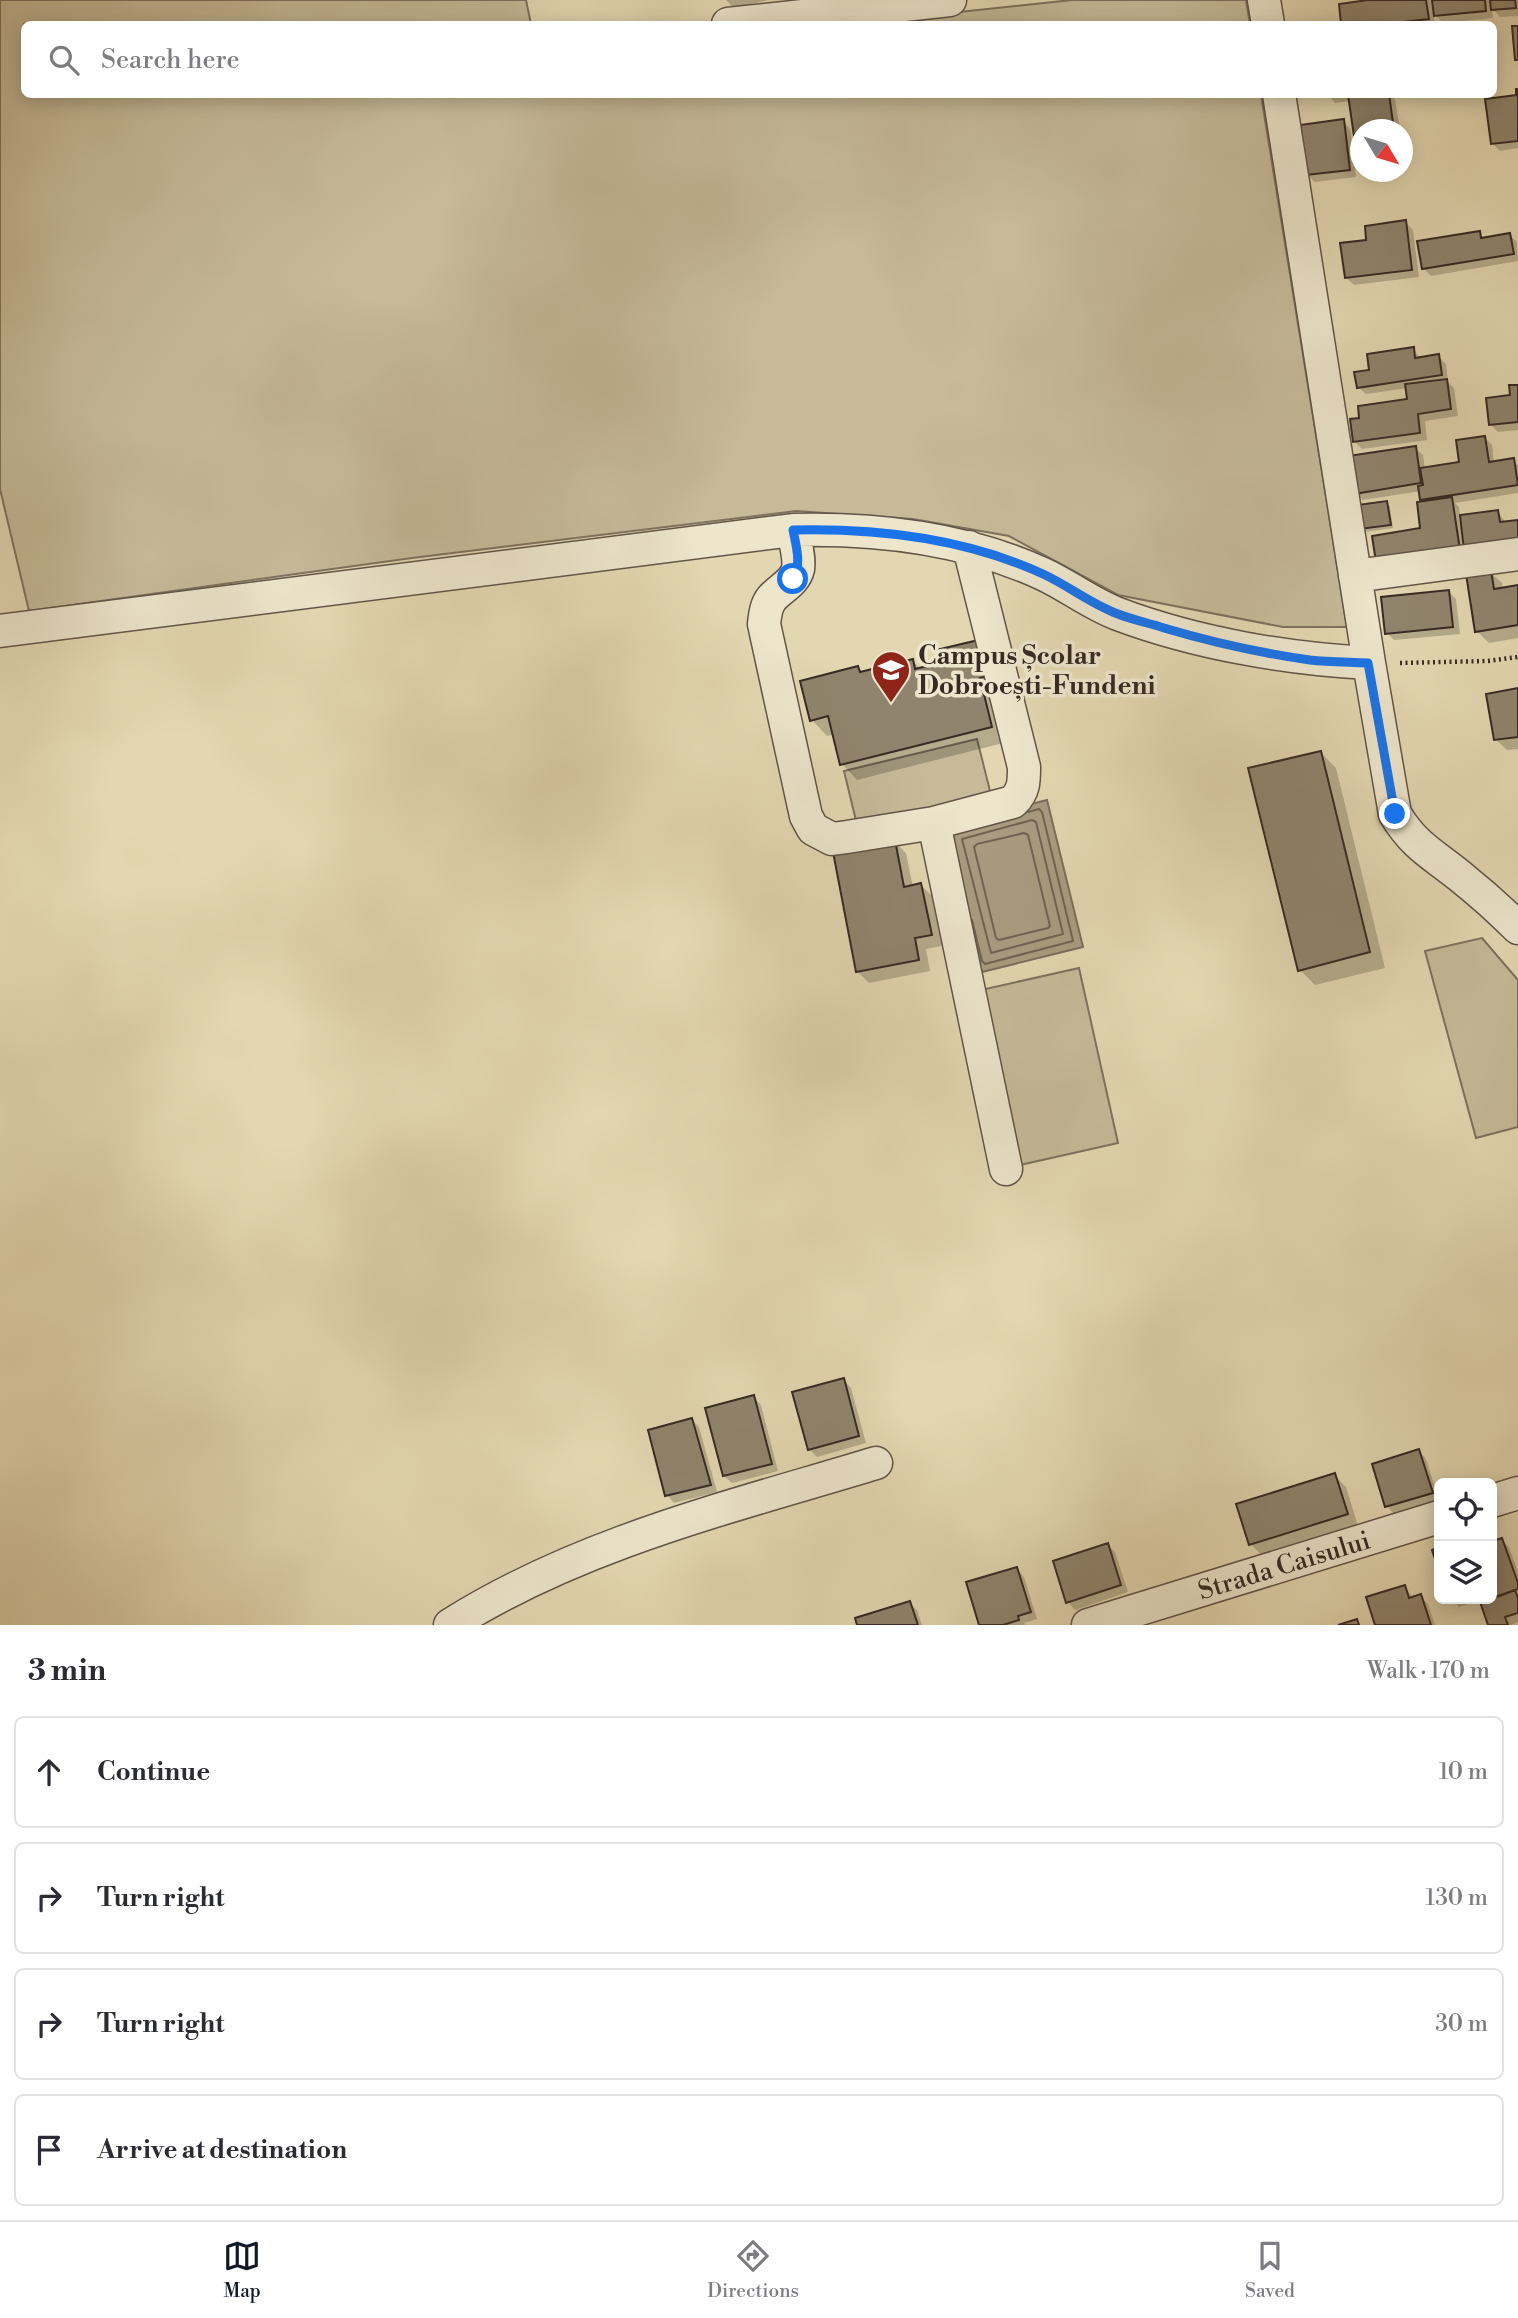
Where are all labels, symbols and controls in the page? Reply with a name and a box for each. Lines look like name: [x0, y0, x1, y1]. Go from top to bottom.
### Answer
search box: [21, 21, 1497, 98]
icon: search: [45, 41, 83, 79]
text: Search here: [101, 44, 240, 76]
north arrow: [1350, 119, 1413, 182]
route start: [777, 563, 808, 594]
place label: Campus Școlar Dobroești-Fundeni: [918, 640, 1156, 702]
school or university icon: Campus Școlar Dobroești-Fundeni: [870, 649, 912, 704]
route end: [1379, 798, 1410, 829]
map controls: [1434, 1478, 1497, 1604]
button: locate: [1434, 1478, 1497, 1541]
street label: Strada Caisului: [1194, 1525, 1374, 1607]
button: layers: [1434, 1541, 1497, 1604]
text: 3 min: [28, 1652, 106, 1690]
text: Walk · 170 m: [1367, 1657, 1490, 1685]
icon: ahead: [30, 1753, 68, 1791]
text: Continue: [97, 1756, 210, 1788]
text: 10 m: [1439, 1758, 1488, 1786]
icon: right: [30, 1879, 68, 1917]
text: Turn right: [97, 1882, 225, 1914]
text: 130 m: [1425, 1884, 1488, 1912]
icon: right: [30, 2005, 68, 2043]
text: Turn right: [97, 2008, 225, 2040]
text: 30 m: [1435, 2010, 1488, 2038]
icon: arrive: [30, 2131, 68, 2169]
text: Arrive at destination: [97, 2134, 347, 2166]
tab: Map: [223, 2237, 261, 2303]
tab: Directions: [707, 2237, 799, 2303]
tab: Saved: [1245, 2237, 1295, 2303]

